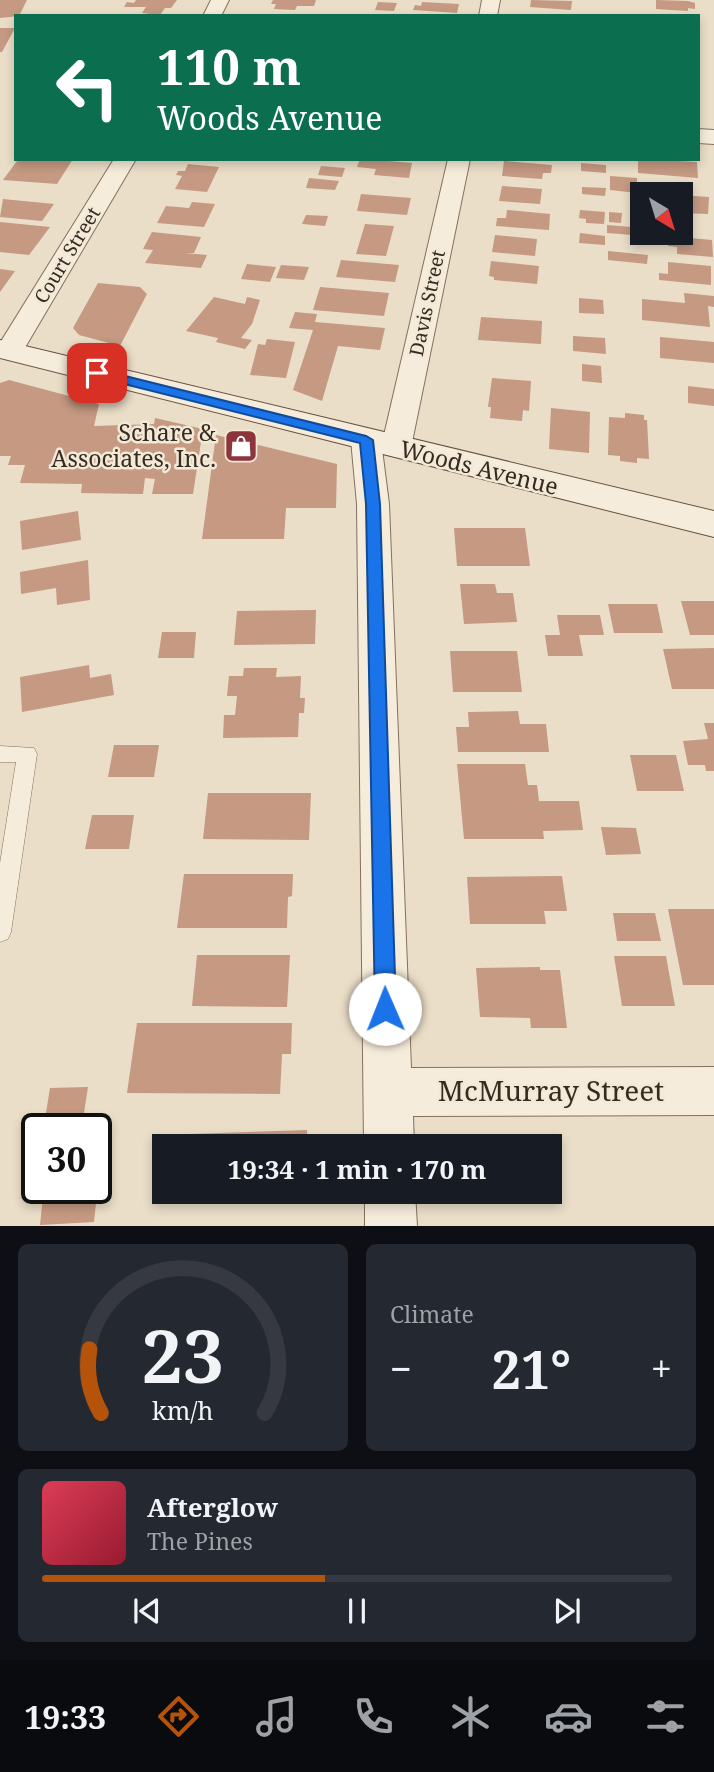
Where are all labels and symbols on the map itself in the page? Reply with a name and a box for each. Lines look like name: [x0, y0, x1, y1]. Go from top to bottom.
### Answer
north arrow: [630, 182, 693, 245]
street label: Court Street: [28, 202, 106, 308]
street label: Davis Street: [403, 247, 451, 359]
pin: [67, 343, 127, 403]
place label: Schare & Associates, Inc.: [51, 416, 216, 474]
shop icon: Schare & Associates, Inc.: [222, 427, 260, 465]
street label: Woods Avenue: [397, 432, 562, 502]
position arrow: [348, 972, 422, 1046]
street label: McMurray Street: [438, 1071, 664, 1109]
speed limit sign: 30: [21, 1113, 112, 1204]

